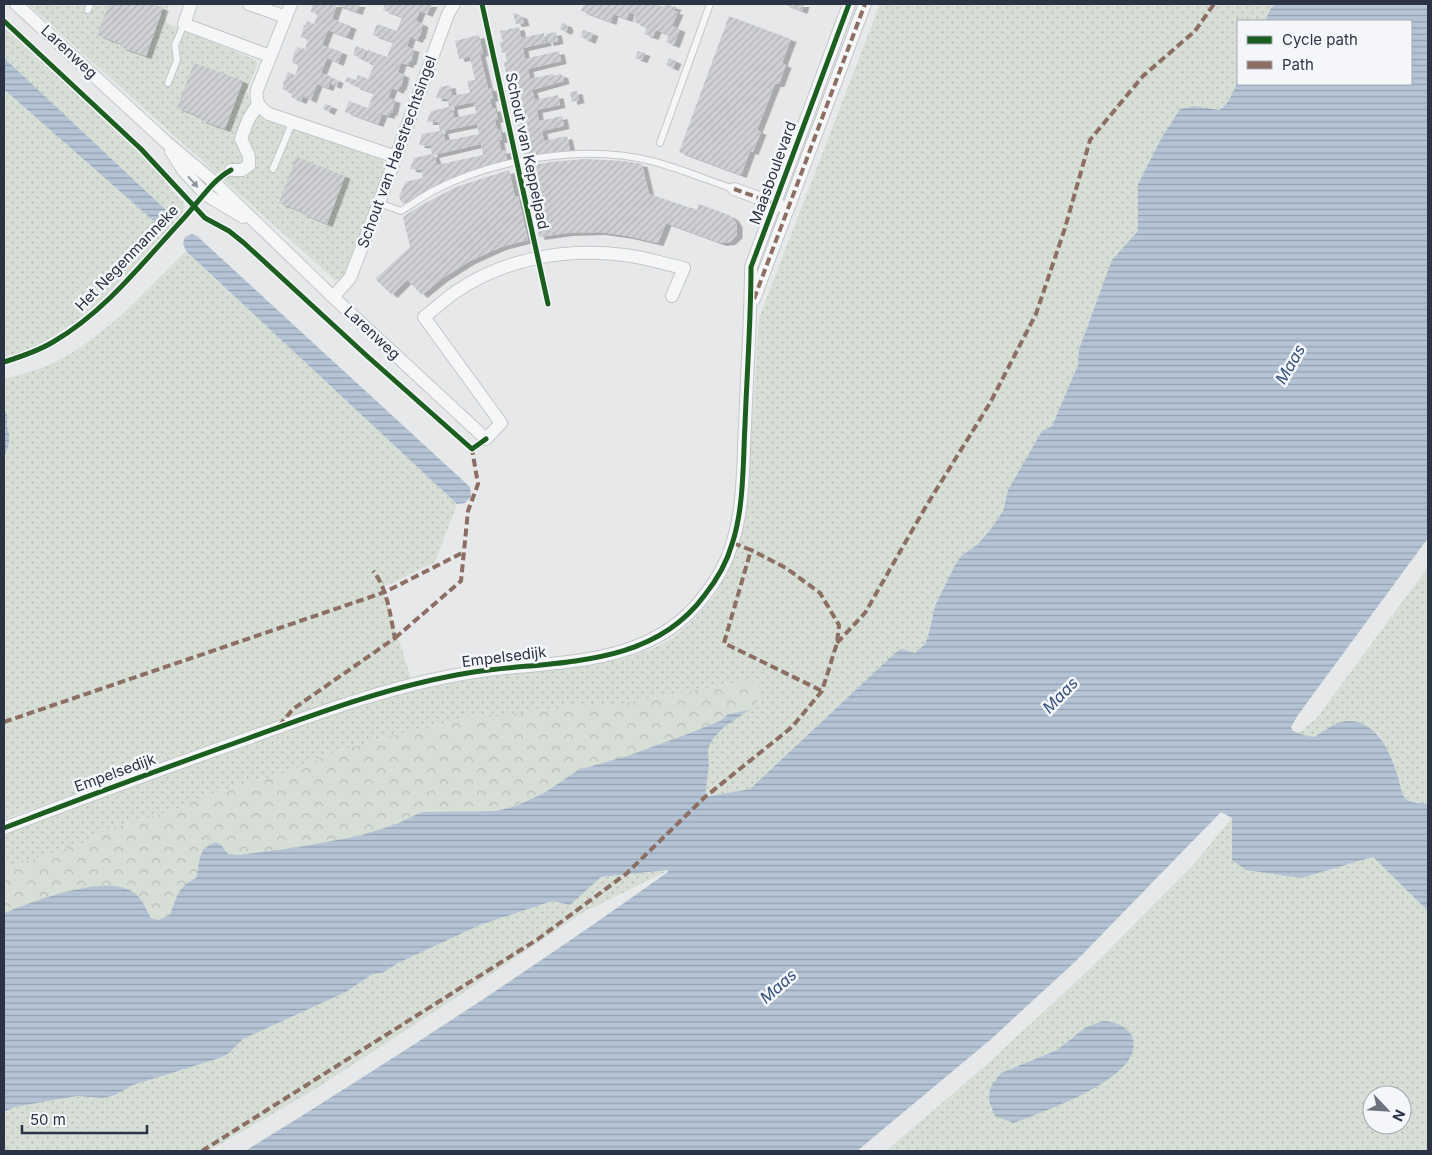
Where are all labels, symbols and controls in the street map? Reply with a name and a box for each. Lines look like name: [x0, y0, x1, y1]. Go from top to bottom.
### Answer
legend: [1237, 20, 1412, 85]
street label: Larenweg: [37, 21, 101, 82]
text: Cycle path: [1282, 30, 1358, 49]
street label: Schout van Haestrechtsingel: [353, 53, 440, 251]
text: Path: [1282, 55, 1314, 74]
street label: Schout van Keppelpad: [502, 71, 553, 231]
street label: Maasboulevard: [745, 118, 800, 227]
one-way arrow: [187, 175, 199, 187]
street label: Het Negenmanneke: [71, 201, 182, 315]
street label: Larenweg: [340, 302, 404, 363]
water label: Maas: [1271, 341, 1309, 387]
street label: Empelsedijk: [461, 642, 548, 671]
water label: Maas: [1038, 673, 1082, 717]
street label: Empelsedijk: [72, 749, 159, 796]
water label: Maas: [755, 965, 801, 1007]
north arrow: [1362, 1085, 1412, 1135]
scale bar: [22, 1102, 148, 1134]
text: N: [1389, 1107, 1409, 1124]
text: 50 m: [30, 1110, 66, 1129]

